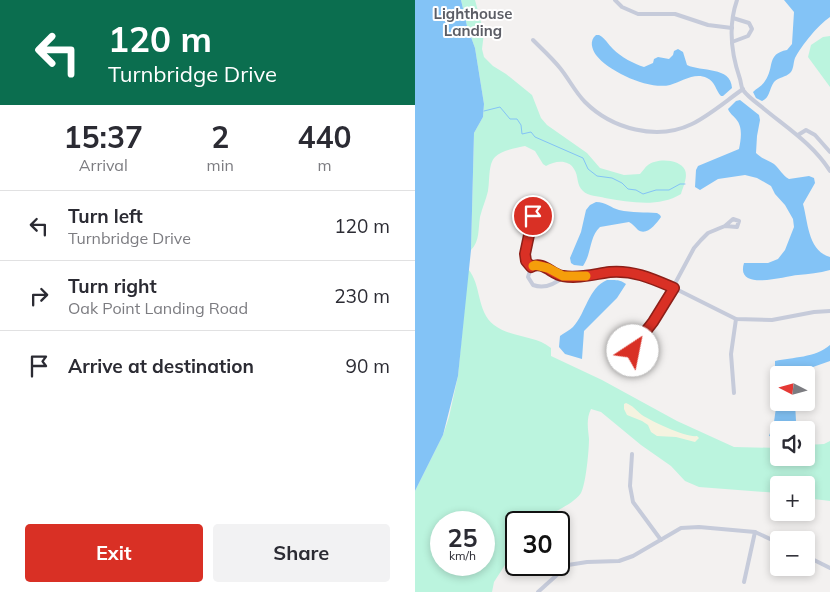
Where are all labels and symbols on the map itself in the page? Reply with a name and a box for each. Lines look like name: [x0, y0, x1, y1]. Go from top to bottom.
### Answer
district label: Lighthouse Landing: [434, 4, 512, 40]
pin: [512, 195, 554, 237]
position arrow: [606, 324, 658, 376]
north arrow: [770, 366, 815, 411]
speed limit sign: 30: [505, 511, 570, 576]

